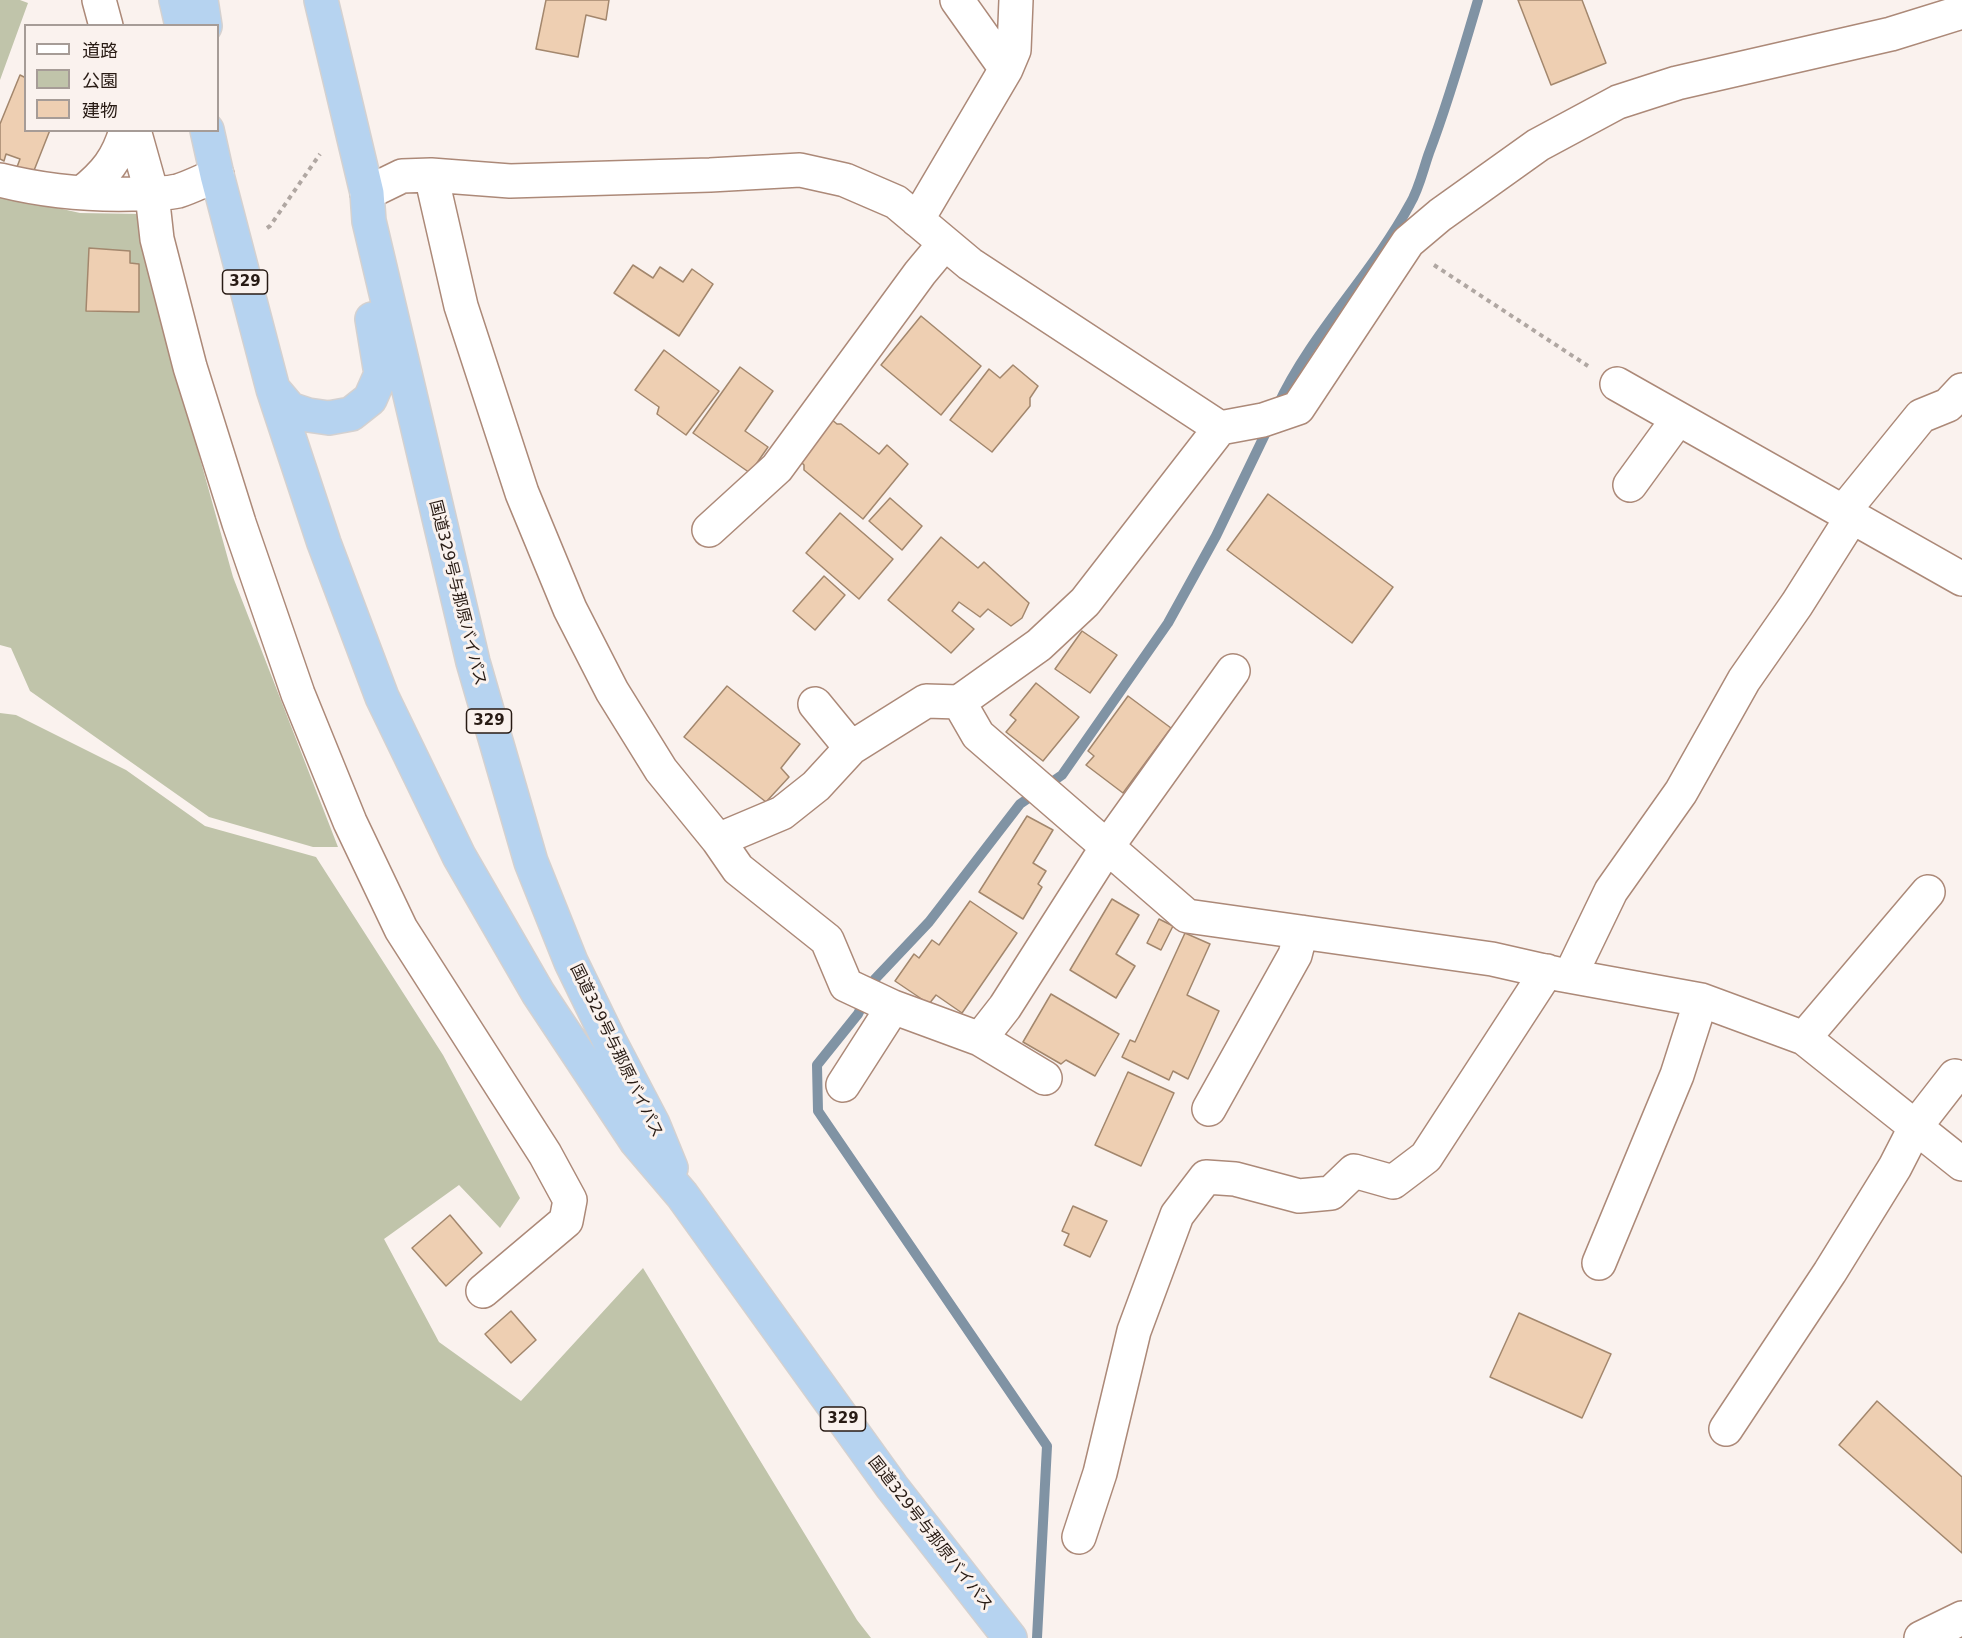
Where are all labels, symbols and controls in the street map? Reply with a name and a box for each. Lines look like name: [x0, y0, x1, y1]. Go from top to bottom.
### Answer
legend: [24, 24, 219, 132]
text: 道路: [82, 40, 118, 61]
text: 公園: [82, 70, 118, 91]
text: 建物: [82, 100, 118, 121]
road number: 329: [222, 270, 268, 294]
street label: 国道329号与那原バイパス: [425, 498, 489, 688]
road number: 329: [466, 709, 512, 733]
street label: 国道329号与那原バイパス: [566, 961, 666, 1141]
road number: 329: [820, 1407, 866, 1431]
street label: 国道329号与那原バイパス: [864, 1453, 996, 1615]

